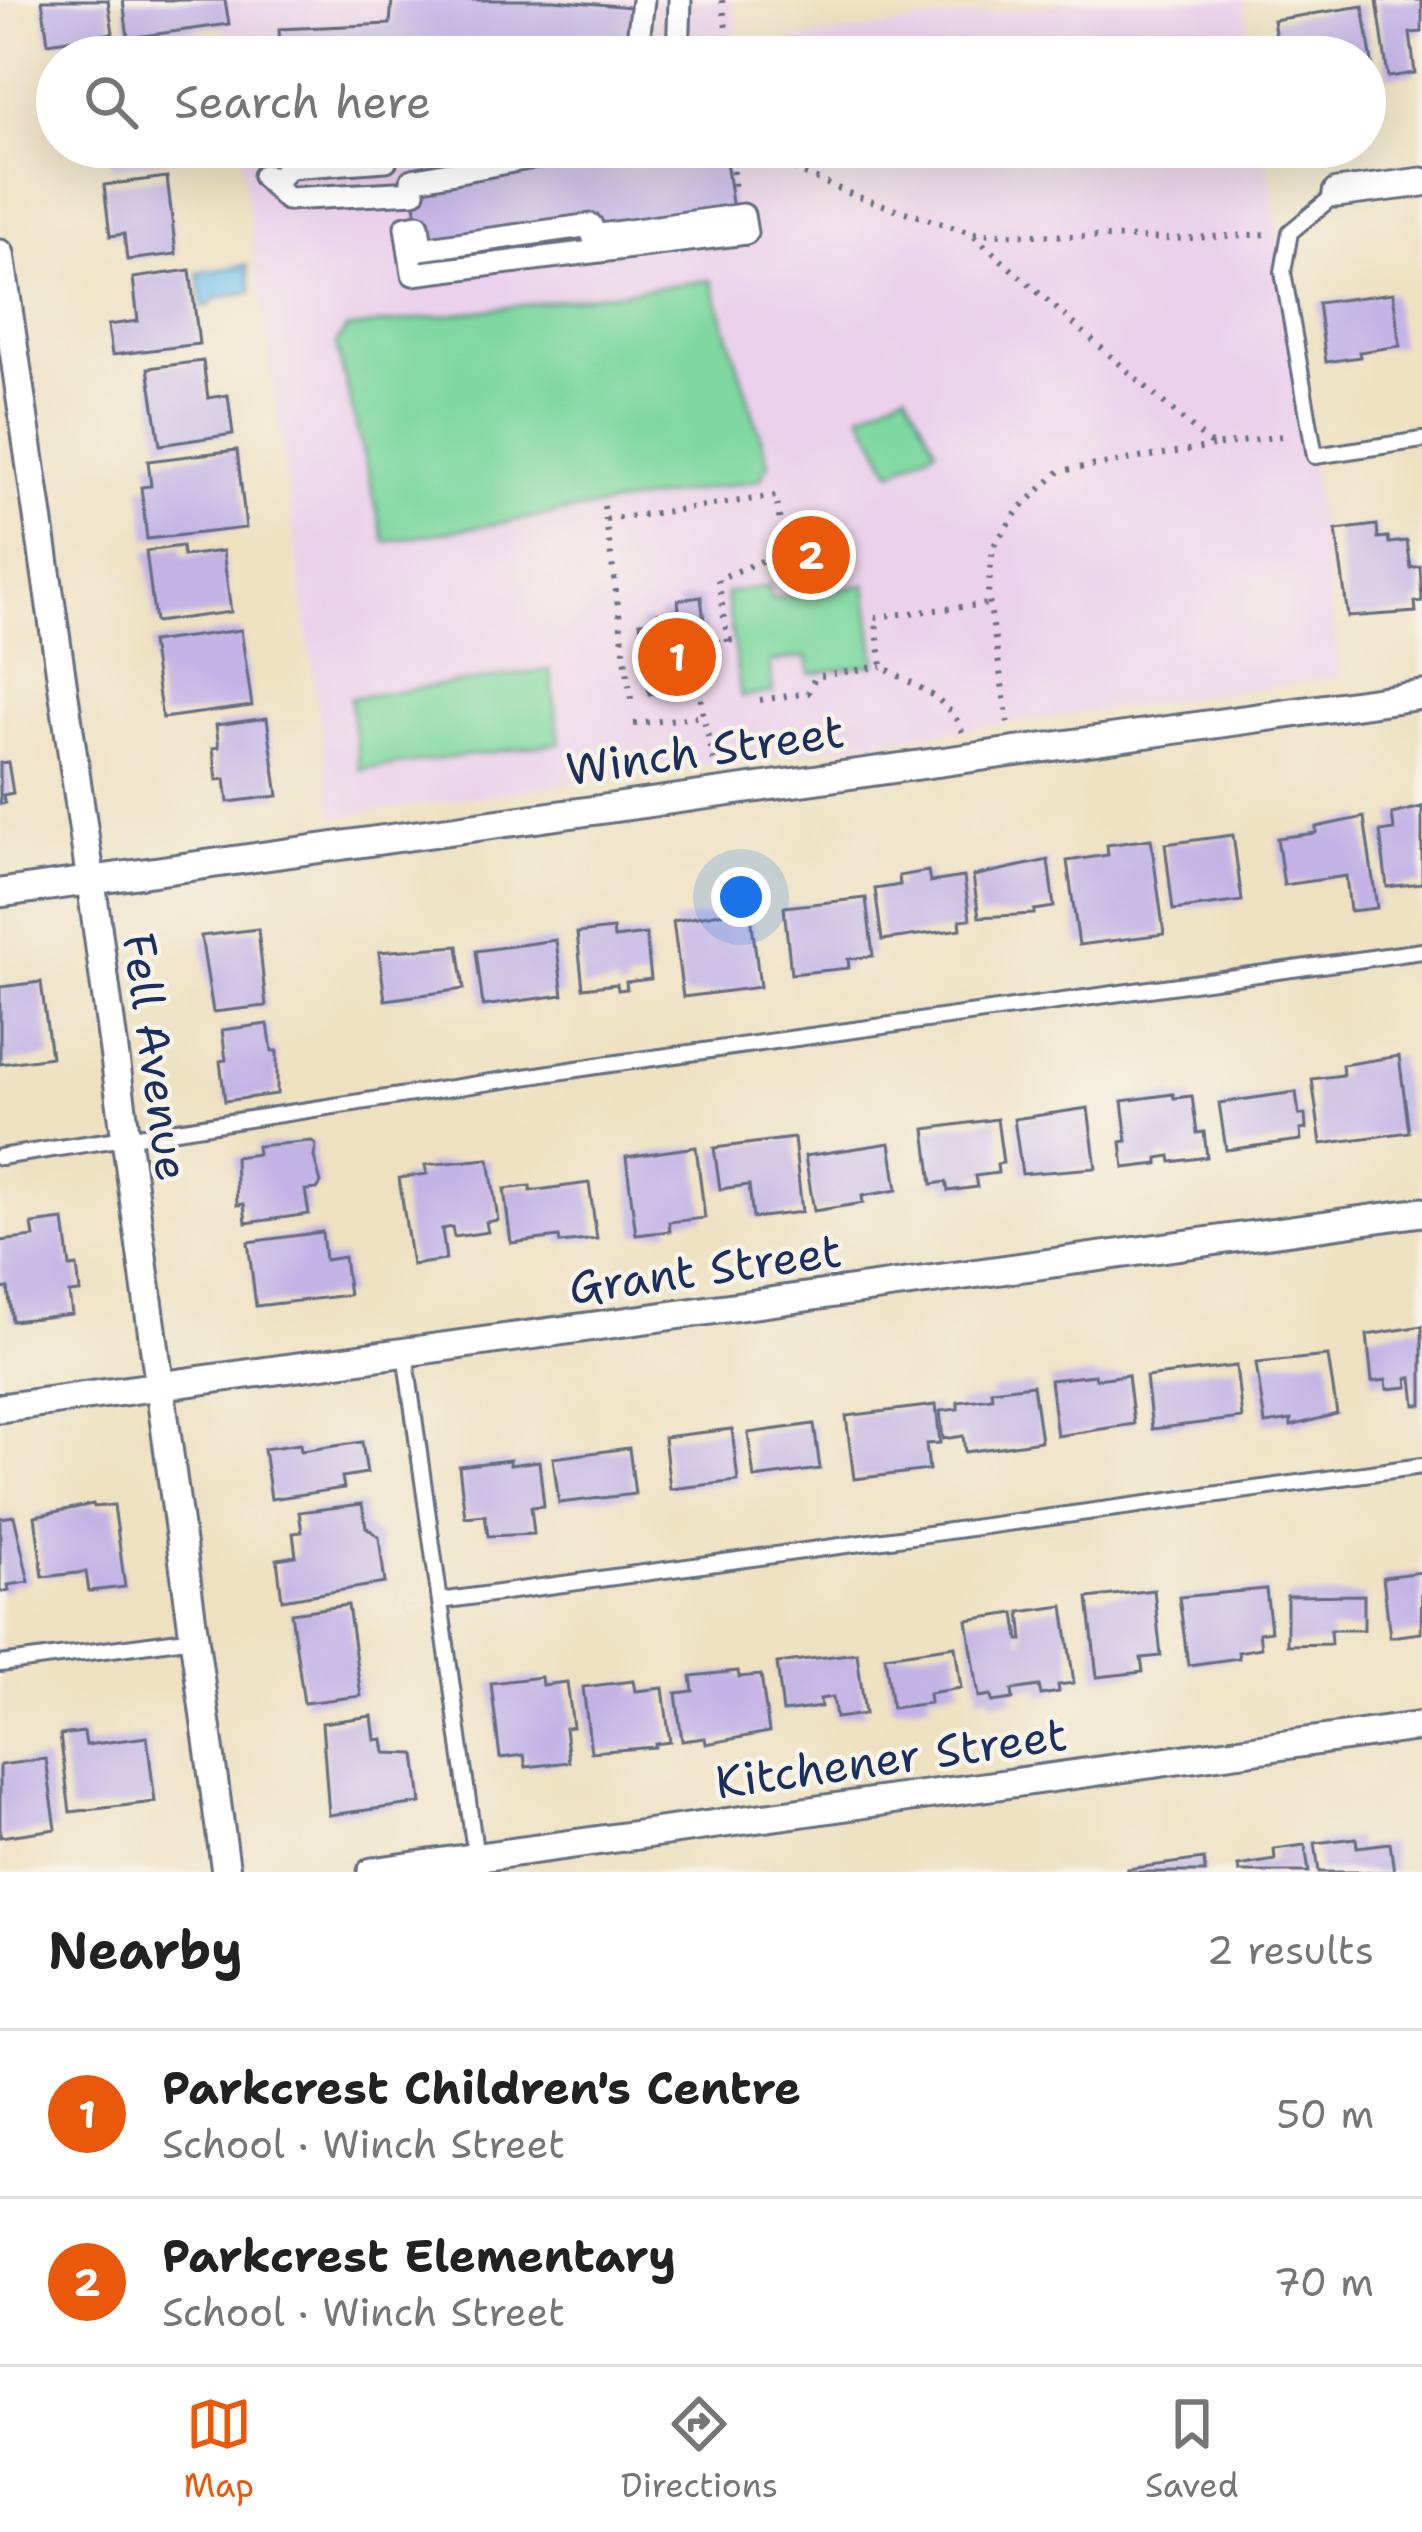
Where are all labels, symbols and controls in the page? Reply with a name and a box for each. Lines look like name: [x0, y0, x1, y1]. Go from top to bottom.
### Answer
search box: [36, 36, 1386, 168]
icon: search: [78, 69, 144, 135]
text: Search here: [174, 72, 431, 132]
pin: 2: [772, 510, 850, 600]
pin: 1: [638, 612, 716, 702]
street label: Winch Street: [562, 701, 848, 799]
your location: [711, 867, 771, 927]
street label: Fell Avenue: [109, 929, 203, 1185]
street label: Grant Street: [565, 1220, 845, 1318]
street label: Kitchener Street: [711, 1704, 1071, 1812]
text: Nearby: [48, 1916, 243, 1984]
text: 2 results: [1207, 1924, 1374, 1976]
text: Parkcrest Children's Centre: [162, 2058, 801, 2118]
text: 1: [78, 2088, 96, 2140]
text: 50 m: [1276, 2088, 1374, 2140]
text: School · Winch Street: [162, 2118, 565, 2170]
text: Parkcrest Elementary: [162, 2226, 676, 2286]
text: 2: [73, 2256, 101, 2308]
text: 70 m: [1273, 2256, 1374, 2308]
text: School · Winch Street: [162, 2286, 565, 2338]
tab: Map: [183, 2391, 254, 2508]
tab: Directions: [621, 2391, 778, 2508]
tab: Saved: [1145, 2391, 1239, 2508]

